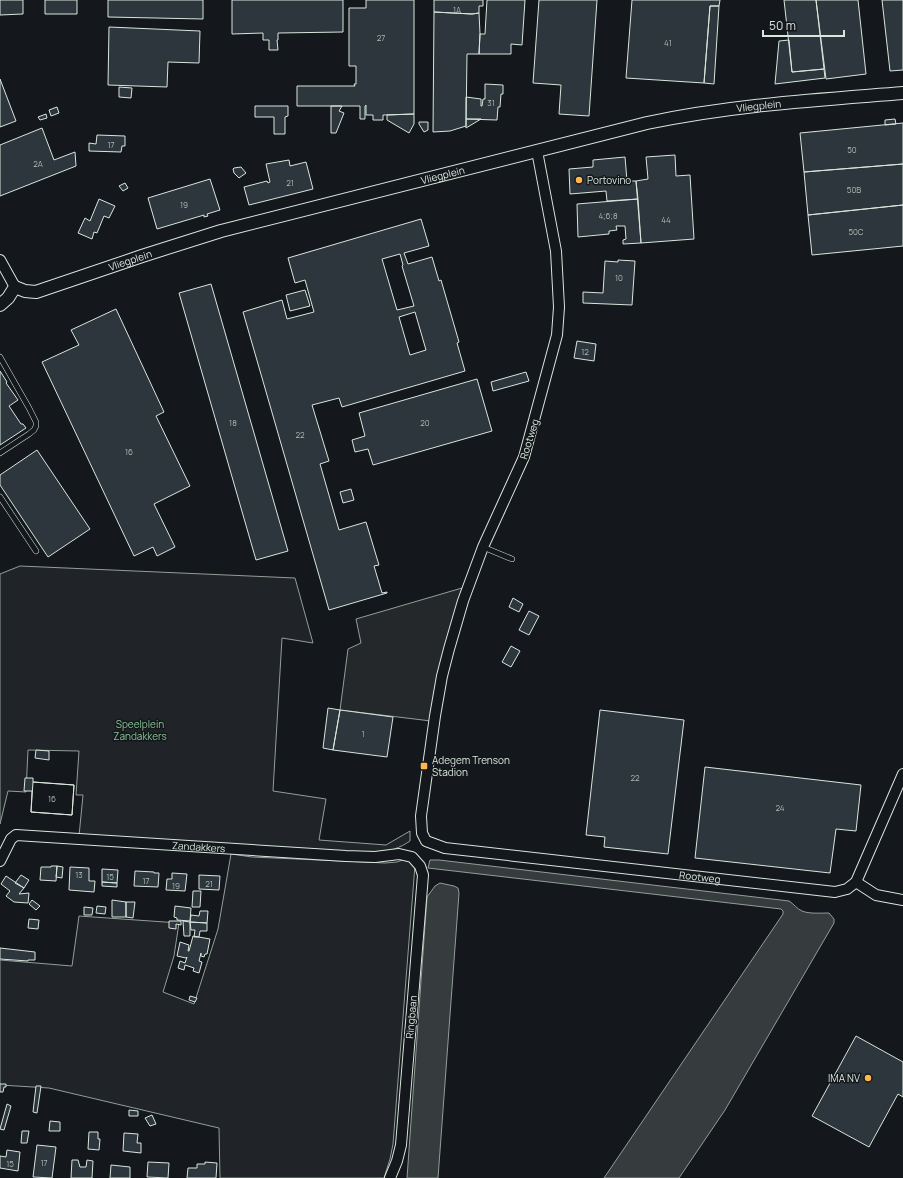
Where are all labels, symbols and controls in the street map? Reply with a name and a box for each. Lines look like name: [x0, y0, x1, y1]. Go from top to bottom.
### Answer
house number: 1A: [453, 4, 461, 15]
scale bar: [763, 12, 844, 38]
text: 50 m: [769, 17, 796, 34]
house number: 27: [377, 32, 385, 43]
house number: 41: [664, 37, 672, 48]
street label: Vliegplein: [736, 96, 782, 115]
house number: 31: [487, 97, 495, 108]
house number: 17: [107, 139, 115, 150]
house number: 50: [847, 144, 857, 155]
house number: 2A: [33, 158, 43, 169]
street label: Vliegplein: [419, 163, 466, 187]
place label: Portovino: [587, 173, 631, 187]
marker: Portovino: [574, 175, 584, 185]
house number: 21: [286, 177, 294, 188]
house number: 50B: [847, 184, 861, 195]
house number: 19: [180, 199, 188, 210]
house number: 4;6;8: [598, 210, 618, 221]
house number: 44: [661, 214, 671, 225]
house number: 50C: [848, 226, 864, 237]
street label: Vliegplein: [107, 246, 154, 274]
house number: 10: [615, 272, 623, 283]
house number: 12: [581, 346, 589, 357]
house number: 18: [229, 417, 237, 428]
house number: 20: [420, 417, 430, 428]
street label: Rootweg: [516, 417, 542, 461]
house number: 22: [295, 429, 305, 440]
house number: 16: [125, 446, 133, 457]
park label: Speelplein Zandakkers: [113, 717, 167, 743]
house number: 1: [361, 728, 365, 739]
place label: Adegem Trenson Stadion: [432, 753, 510, 779]
marker: Adegem Trenson Stadion: [419, 761, 429, 771]
house number: 22: [630, 772, 640, 783]
house number: 16: [48, 793, 56, 804]
house number: 24: [775, 802, 785, 813]
street label: Zandakkers: [171, 838, 226, 855]
street label: Rootweg: [679, 867, 721, 886]
house number: 13: [75, 869, 83, 880]
house number: 15: [106, 871, 114, 882]
house number: 17: [142, 875, 150, 886]
house number: 21: [205, 878, 213, 889]
house number: 19: [172, 880, 180, 891]
street label: Ringbaan: [402, 995, 420, 1039]
place label: IMA NV: [828, 1071, 860, 1085]
marker: IMA NV: [863, 1073, 873, 1083]
house number: 17: [40, 1157, 48, 1168]
house number: 15: [6, 1158, 14, 1169]

